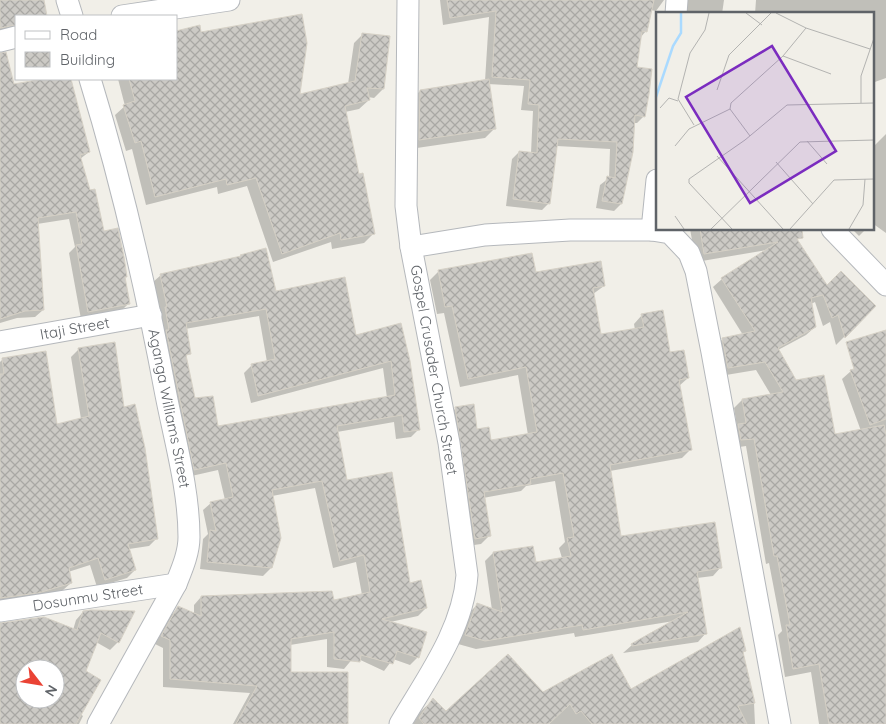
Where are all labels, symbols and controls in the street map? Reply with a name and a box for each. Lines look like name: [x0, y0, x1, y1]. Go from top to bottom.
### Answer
inset map: [656, 12, 874, 230]
legend: [15, 15, 178, 80]
text: Road: [60, 25, 97, 44]
text: Building: [60, 50, 115, 69]
street label: Gospel Crusader Church Street: [407, 263, 462, 476]
street label: Itaji Street: [38, 313, 111, 344]
street label: Aganga Williams Street: [144, 327, 195, 489]
street label: Dosunmu Street: [31, 579, 145, 615]
north arrow: [15, 659, 65, 709]
text: N: [41, 682, 62, 700]

